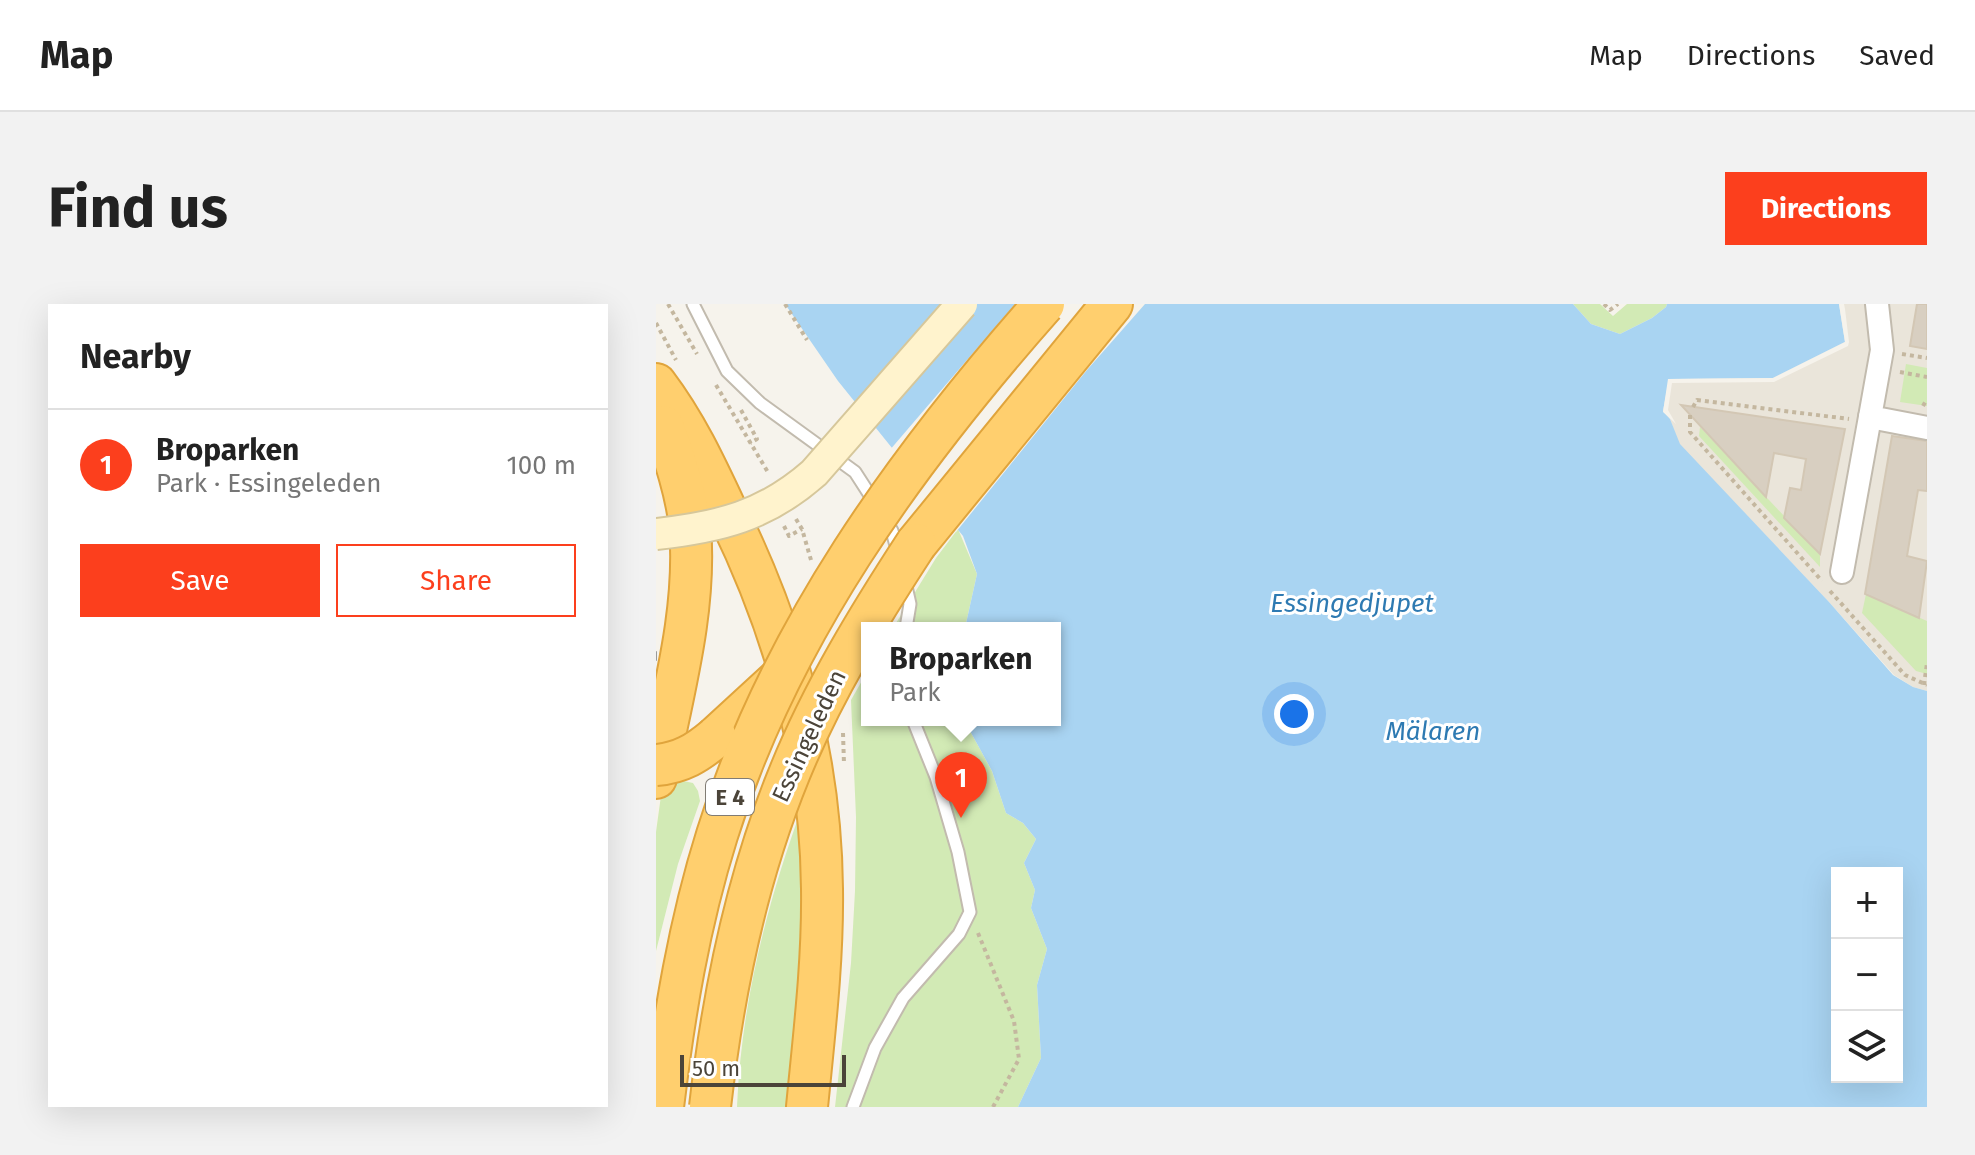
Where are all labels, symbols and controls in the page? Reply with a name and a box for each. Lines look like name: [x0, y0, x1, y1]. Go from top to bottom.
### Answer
text: Map: [40, 32, 113, 78]
text: Map: [1589, 39, 1643, 72]
text: Directions: [1687, 39, 1815, 72]
text: Saved: [1859, 39, 1935, 72]
button: Directions: [1725, 172, 1927, 245]
text: Find us: [48, 175, 228, 242]
text: Nearby: [80, 336, 191, 377]
text: Broparken: [156, 432, 299, 468]
text: 1: [100, 450, 112, 481]
text: 100 m: [507, 450, 576, 481]
text: Park · Essingeleden: [156, 468, 381, 499]
button: Save: [80, 544, 320, 617]
button: Share: [336, 544, 576, 617]
water label: Essingedjupet: [1270, 588, 1434, 619]
popup: [861, 622, 1061, 726]
text: Broparken: [889, 641, 1033, 677]
street label: Essingeleden: [766, 666, 852, 806]
text: Park: [889, 677, 941, 708]
your location: [1274, 694, 1314, 734]
water label: Mälaren: [1386, 716, 1480, 747]
pin: 1: [935, 752, 987, 818]
road number: E 4: [706, 779, 754, 815]
map controls: [1831, 867, 1903, 1083]
button: +: [1831, 867, 1903, 939]
button: −: [1831, 939, 1903, 1011]
button: layers: [1831, 1011, 1903, 1083]
scale bar: [680, 1051, 846, 1087]
text: 50 m: [692, 1055, 740, 1082]

